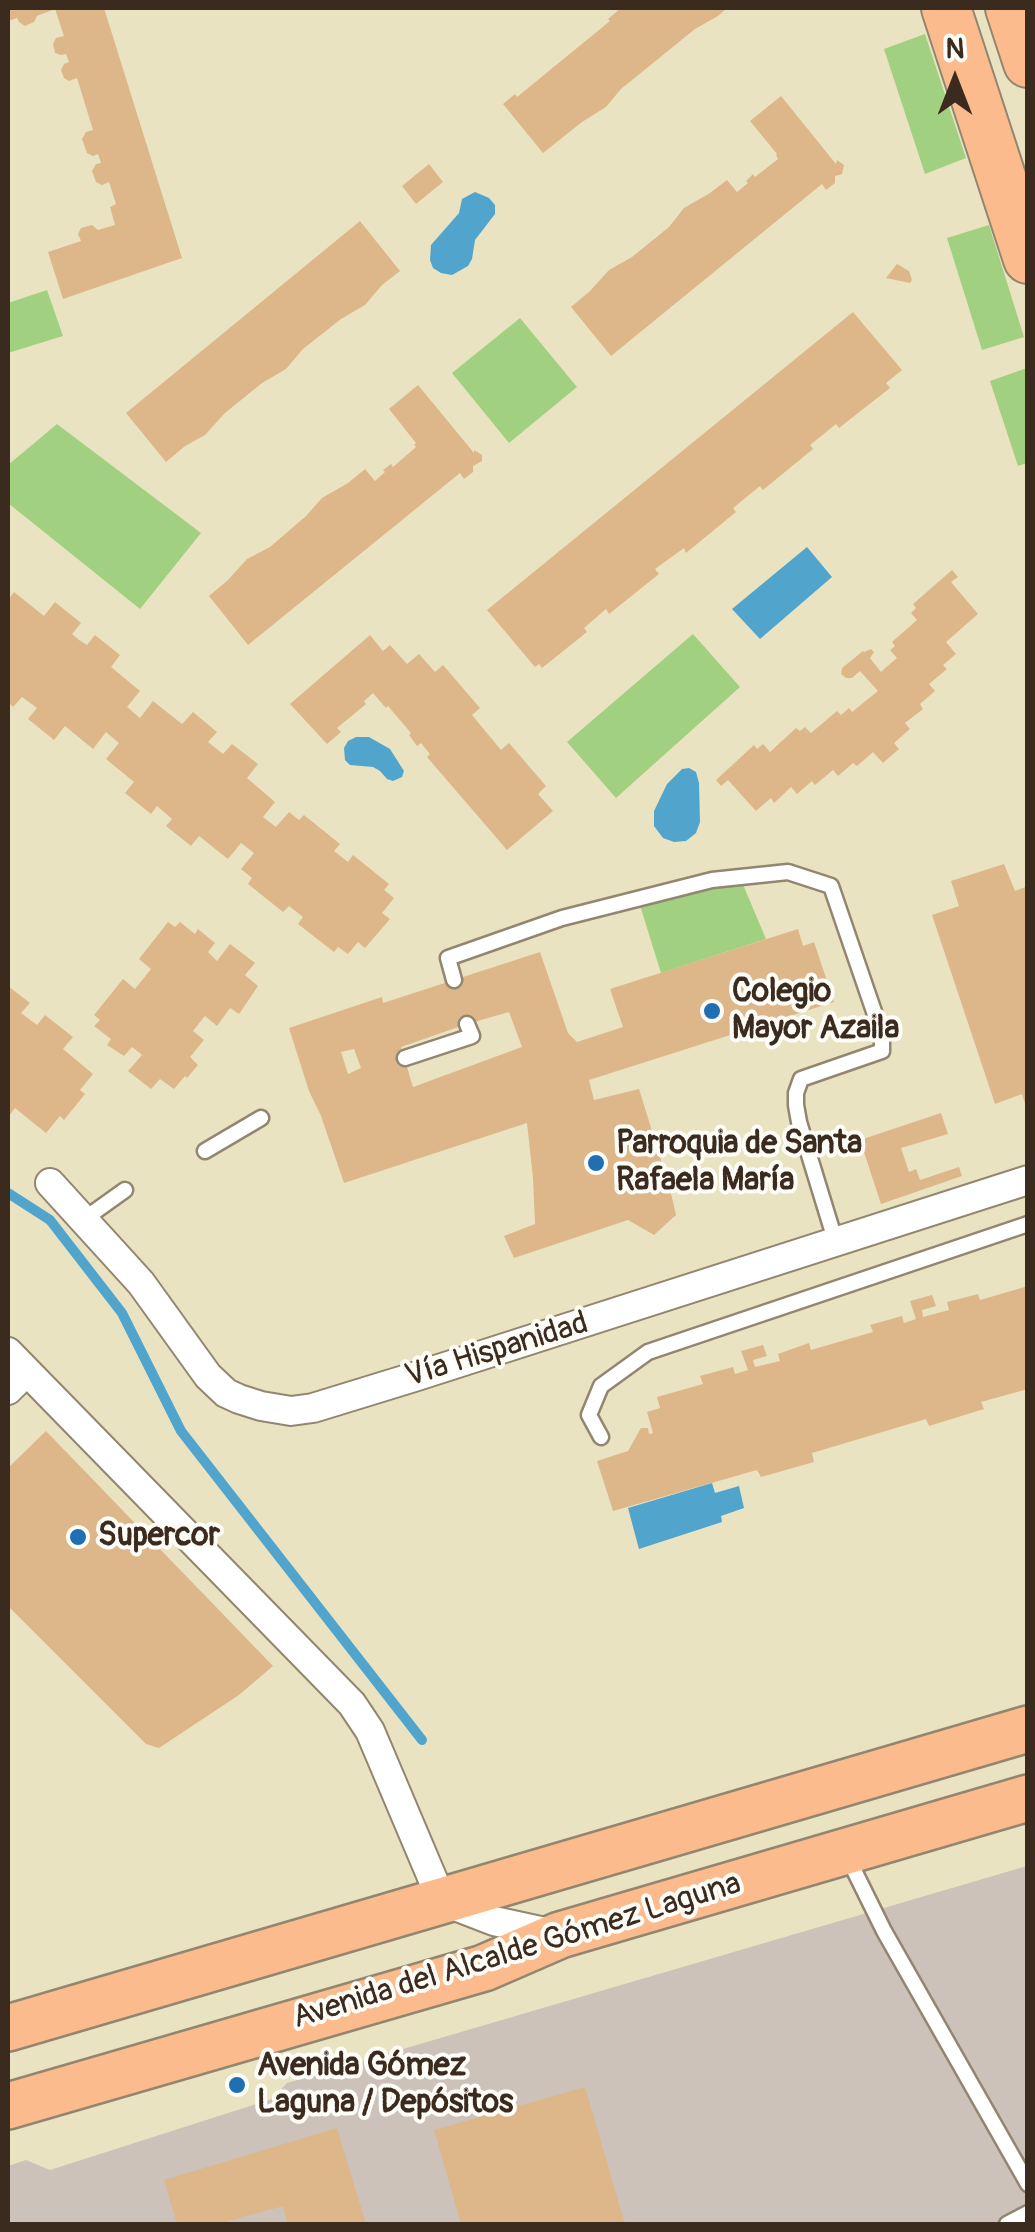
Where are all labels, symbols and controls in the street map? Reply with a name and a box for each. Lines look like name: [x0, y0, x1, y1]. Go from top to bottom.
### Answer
north arrow: [905, 30, 1005, 130]
text: N: [946, 32, 964, 67]
place label: Colegio Mayor Azaila: [732, 974, 899, 1049]
marker: Colegio Mayor Azaila: [701, 1000, 723, 1022]
place label: Parroquia de Santa Rafaela María: [616, 1126, 862, 1201]
marker: Parroquia de Santa Rafaela María: [585, 1152, 607, 1174]
street label: Vía Hispanidad: [401, 1305, 593, 1397]
place label: Supercor: [98, 1518, 220, 1556]
marker: Supercor: [67, 1526, 89, 1548]
street label: Avenida del Alcalde Gómez Laguna: [288, 1865, 746, 2039]
place label: Avenida Gómez Laguna / Depósitos: [257, 2048, 513, 2123]
marker: Avenida Gómez Laguna / Depósitos: [226, 2074, 248, 2096]

